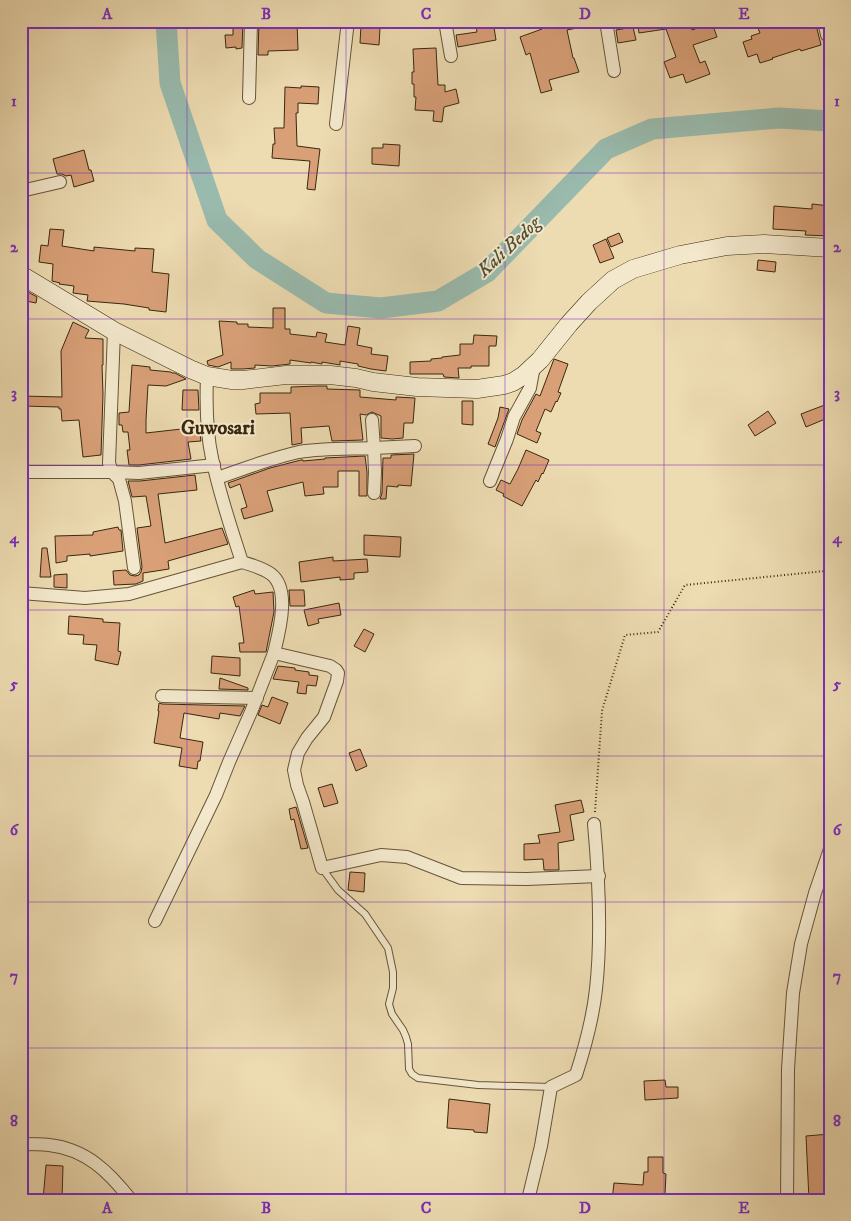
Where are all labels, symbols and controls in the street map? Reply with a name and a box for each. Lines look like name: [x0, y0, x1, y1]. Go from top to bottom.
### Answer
text: A: [101, 4, 113, 24]
text: B: [261, 4, 271, 24]
text: C: [421, 4, 431, 24]
text: D: [579, 4, 591, 24]
text: E: [738, 4, 750, 24]
text: 1: [11, 91, 17, 111]
text: 1: [834, 91, 840, 111]
water label: Kali Bedog: [472, 211, 546, 283]
text: 2: [10, 237, 19, 257]
text: 2: [833, 237, 842, 257]
text: 3: [11, 383, 17, 403]
text: 3: [834, 383, 840, 403]
district label: Guwosari: [181, 416, 255, 441]
text: 4: [8, 528, 19, 548]
text: 4: [831, 528, 842, 548]
text: 5: [9, 674, 18, 694]
text: 5: [832, 674, 841, 694]
text: 6: [10, 820, 20, 840]
text: 6: [833, 820, 843, 840]
text: 7: [10, 966, 18, 986]
text: 7: [833, 966, 841, 986]
text: 8: [10, 1111, 18, 1131]
text: 8: [833, 1111, 841, 1131]
text: A: [101, 1198, 113, 1218]
text: B: [261, 1198, 271, 1218]
text: C: [421, 1198, 431, 1218]
text: D: [579, 1198, 591, 1218]
text: E: [738, 1198, 750, 1218]

